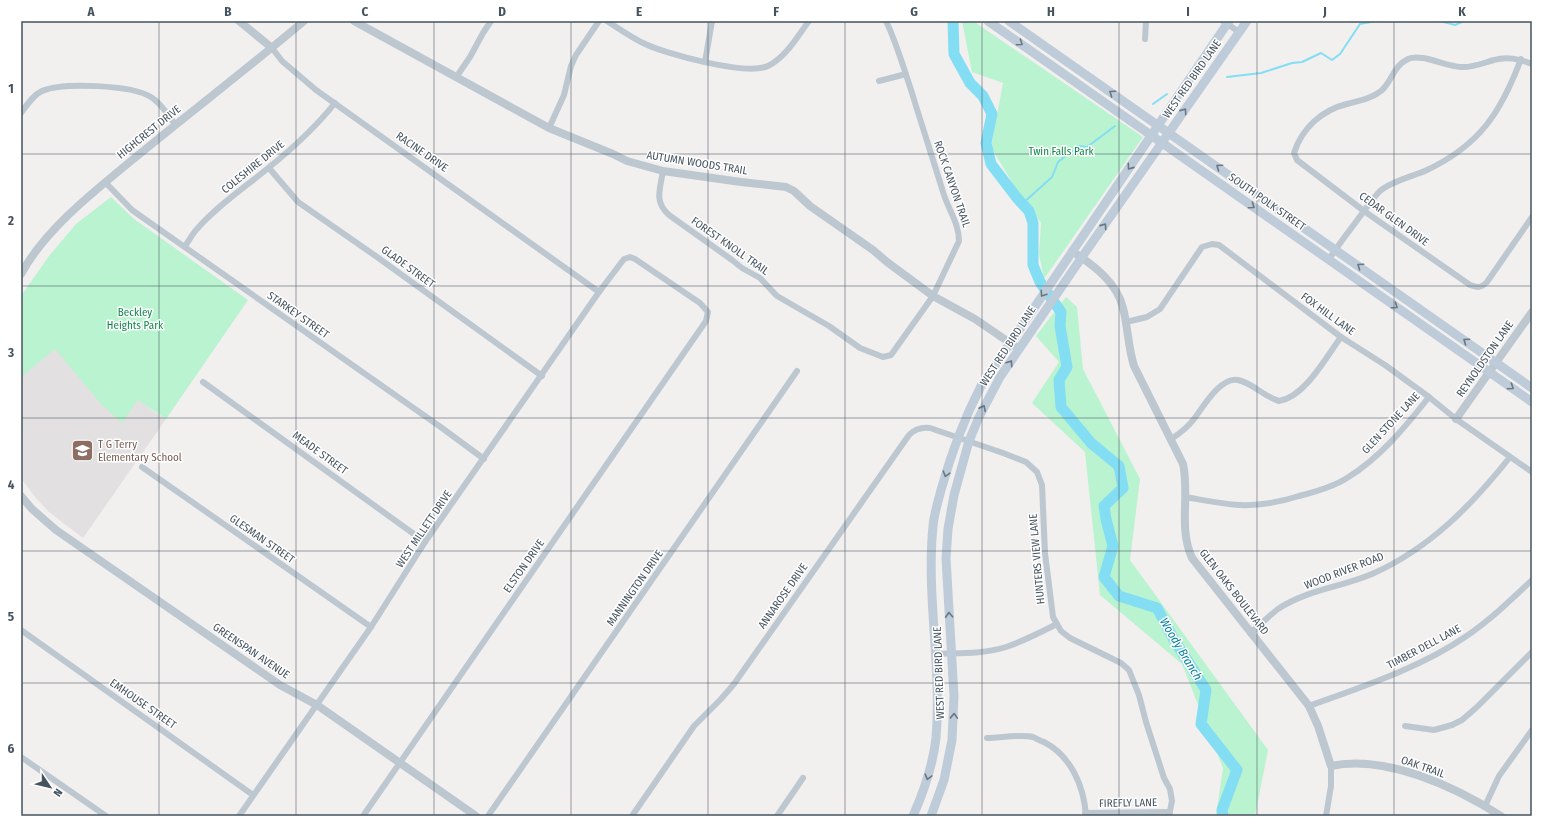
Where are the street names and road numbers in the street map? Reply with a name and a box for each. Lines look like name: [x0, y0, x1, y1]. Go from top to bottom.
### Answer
street label: WEST RED BIRD LANE: [1160, 37, 1224, 121]
street label: HIGHCREST DRIVE: [115, 102, 183, 162]
street label: RACINE DRIVE: [393, 129, 451, 175]
street label: COLESHIRE DRIVE: [219, 138, 287, 196]
street label: ROCK CANYON TRAIL: [931, 139, 973, 229]
street label: AUTUMN WOODS TRAIL: [646, 149, 748, 177]
street label: SOUTH POLK STREET: [1226, 171, 1309, 234]
street label: CEDAR GLEN DRIVE: [1357, 189, 1431, 249]
street label: FOREST KNOLL TRAIL: [689, 214, 771, 278]
street label: GLADE STREET: [379, 243, 438, 291]
street label: STARKEY STREET: [265, 289, 332, 342]
street label: FOX HILL LANE: [1298, 290, 1358, 338]
street label: WEST RED BIRD LANE: [977, 304, 1039, 388]
street label: REYNOLDSTON LANE: [1454, 318, 1516, 400]
street label: GLEN STONE LANE: [1359, 390, 1423, 456]
street label: MEADE STREET: [290, 429, 351, 478]
street label: WEST MILLETT DRIVE: [393, 488, 455, 570]
street label: GLESMAN STREET: [227, 512, 298, 567]
street label: HUNTERS VIEW LANE: [1027, 513, 1047, 605]
street label: ELSTON DRIVE: [501, 537, 547, 595]
street label: GLEN OAKS BOULEVARD: [1197, 547, 1271, 637]
street label: MANNINGTON DRIVE: [604, 548, 666, 628]
street label: WOOD RIVER ROAD: [1302, 550, 1386, 592]
street label: ANNAROSE DRIVE: [756, 561, 810, 631]
street label: GREENSPAN AVENUE: [210, 621, 292, 681]
street label: TIMBER DELL LANE: [1385, 622, 1463, 672]
street label: WEST RED BIRD LANE: [931, 626, 947, 720]
street label: EMHOUSE STREET: [107, 676, 179, 732]
street label: OAK TRAIL: [1399, 753, 1447, 781]
street label: FIREFLY LANE: [1099, 796, 1157, 810]

